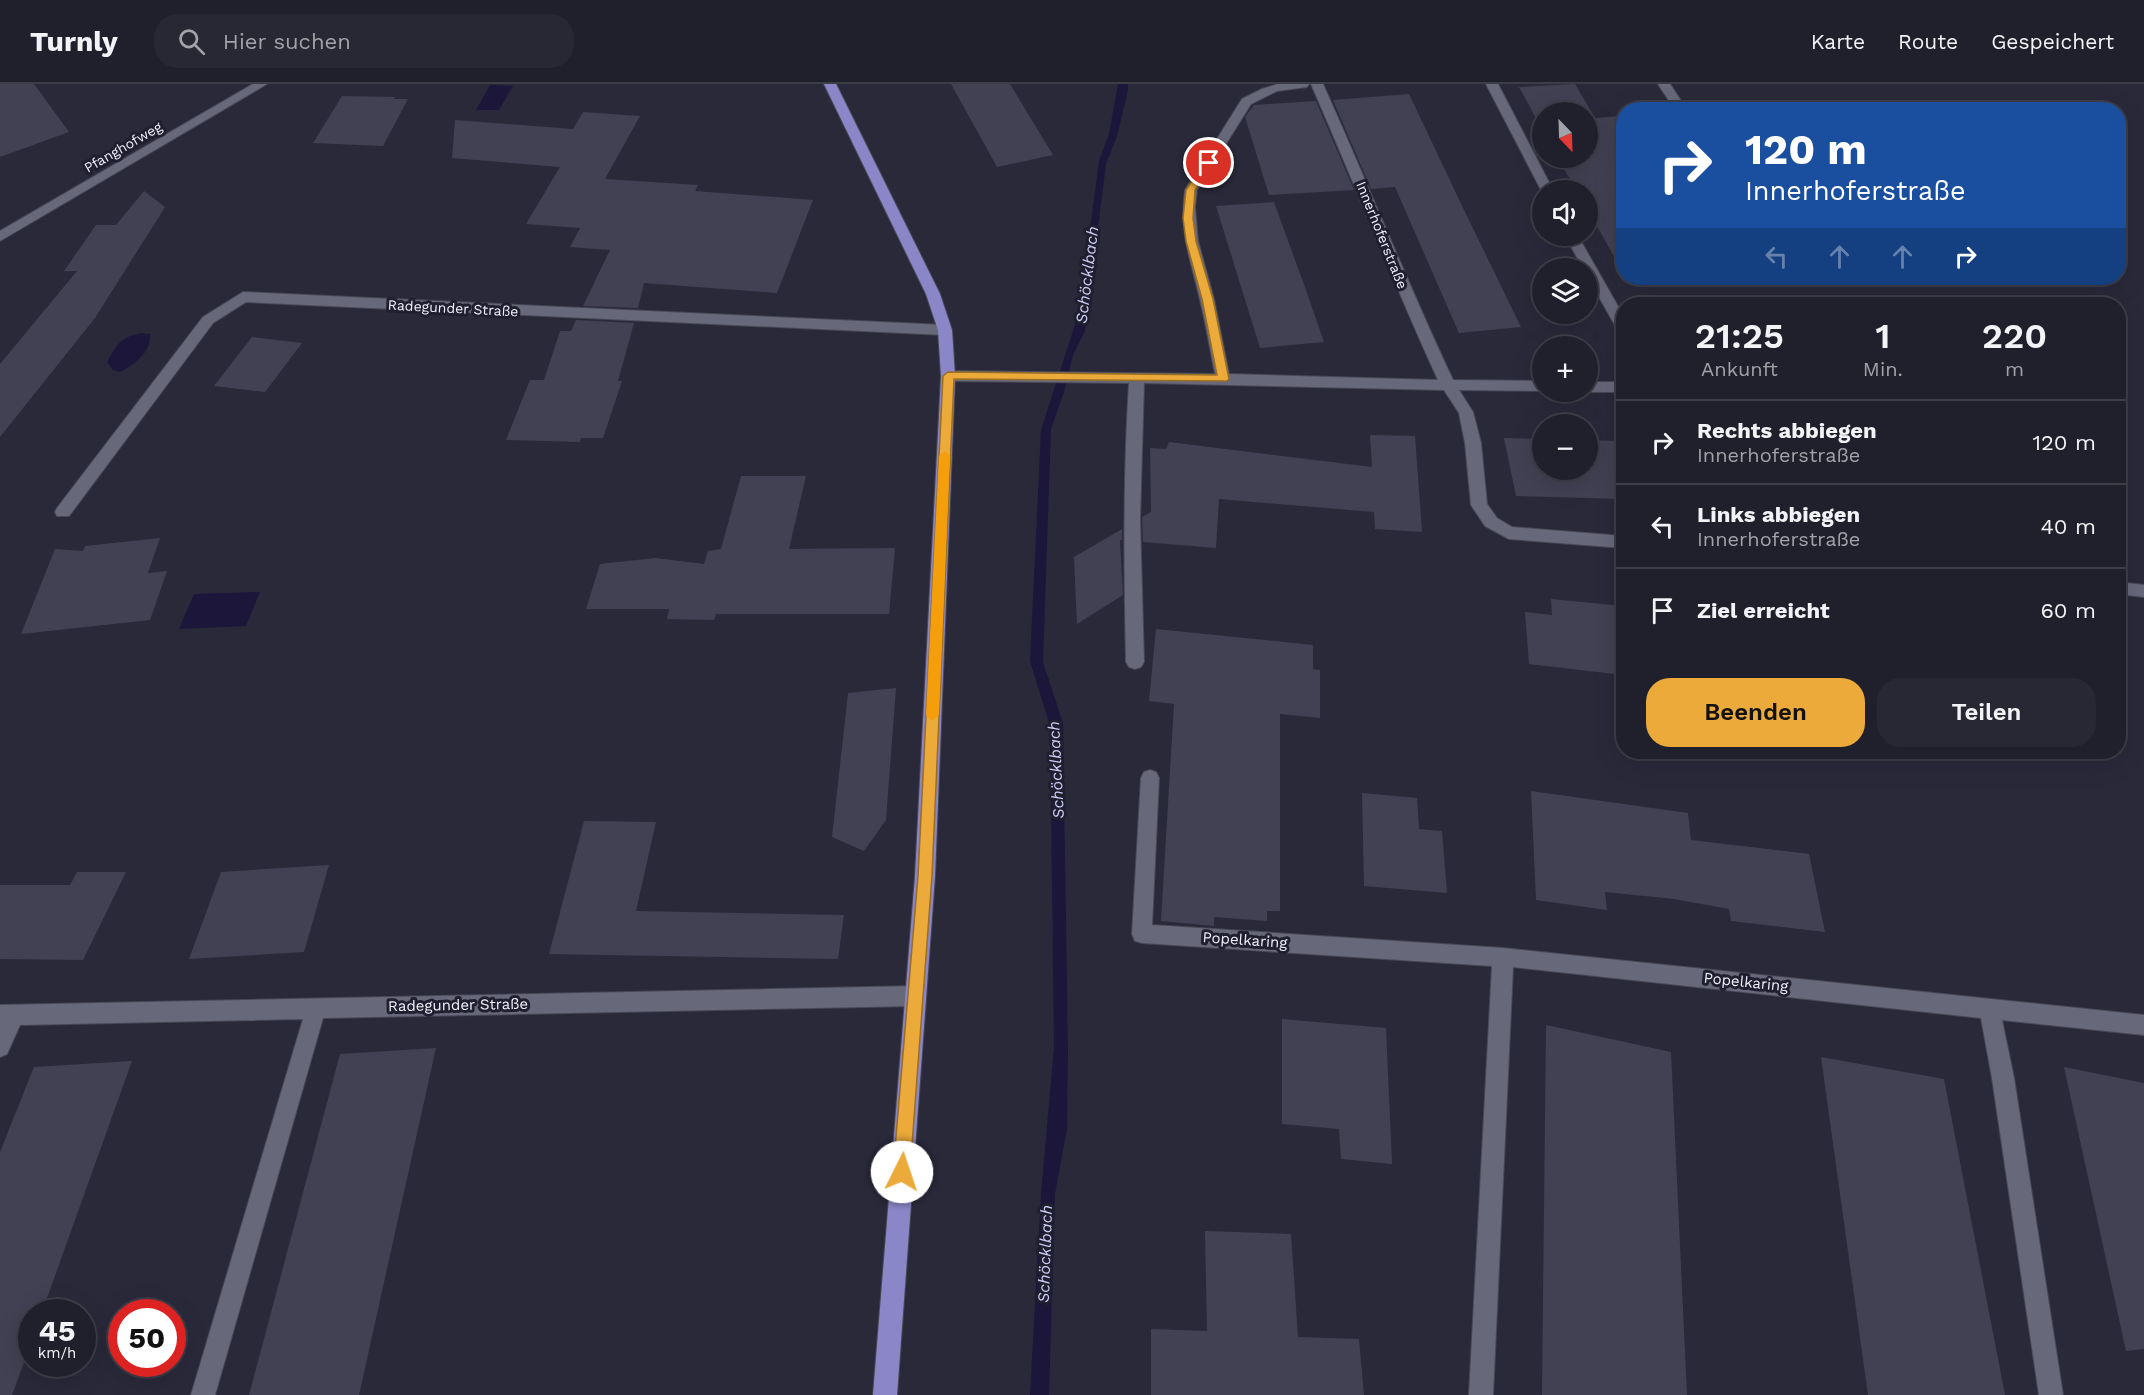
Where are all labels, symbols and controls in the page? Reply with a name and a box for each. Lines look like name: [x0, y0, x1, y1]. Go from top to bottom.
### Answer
search box: [154, 14, 574, 68]
text: Turnly: [30, 25, 118, 58]
icon: search: [175, 25, 208, 58]
text: Hier suchen: [223, 29, 351, 54]
text: Karte: [1811, 29, 1865, 54]
text: Route: [1898, 29, 1958, 54]
text: Gespeichert: [1991, 29, 2114, 54]
north arrow: [1532, 102, 1598, 168]
map controls: [1532, 102, 1598, 480]
street label: Pfanghofweg: [81, 118, 165, 176]
text: 120 m: [1745, 125, 1867, 174]
icon: right: [1646, 126, 1724, 204]
pin: [1183, 137, 1234, 188]
icon: arrive: [1192, 146, 1225, 179]
text: Innerhoferstraße: [1745, 175, 1966, 207]
street label: Innerhoferstraße: [1353, 179, 1411, 291]
button: sound: [1532, 180, 1598, 246]
water label: Schöcklbach: [1072, 225, 1102, 325]
icon: left: [1760, 240, 1793, 273]
icon: ahead: [1823, 240, 1856, 273]
icon: ahead: [1886, 240, 1919, 273]
icon: right: [1949, 240, 1982, 273]
button: layers: [1532, 258, 1598, 324]
street label: Radegunder Straße: [387, 297, 519, 319]
text: 21:25: [1695, 315, 1784, 357]
text: 1: [1875, 315, 1890, 357]
text: 220: [1982, 315, 2047, 357]
button: +: [1532, 336, 1598, 402]
text: Ankunft: [1701, 357, 1778, 381]
text: Min.: [1863, 357, 1903, 381]
text: m: [2005, 357, 2024, 381]
button: −: [1532, 414, 1598, 480]
text: Rechts abbiegen: [1697, 418, 1877, 443]
icon: right: [1646, 426, 1679, 459]
text: 120 m: [2032, 430, 2096, 455]
text: Innerhoferstraße: [1697, 443, 1860, 467]
text: Links abbiegen: [1697, 502, 1860, 527]
icon: left: [1646, 510, 1679, 543]
text: 40 m: [2040, 514, 2096, 539]
text: Innerhoferstraße: [1697, 527, 1860, 551]
icon: arrive: [1646, 594, 1679, 627]
text: Ziel erreicht: [1697, 598, 1830, 623]
text: 60 m: [2040, 598, 2096, 623]
button: Beenden: [1646, 678, 1865, 747]
button: Teilen: [1877, 678, 2096, 747]
water label: Schöcklbach: [1044, 721, 1068, 819]
street label: Popelkaring: [1202, 928, 1288, 952]
street label: Popelkaring: [1703, 969, 1789, 995]
street label: Radegunder Straße: [388, 995, 528, 1015]
position arrow: [870, 1140, 934, 1204]
water label: Schöcklbach: [1034, 1205, 1056, 1303]
speed limit sign: 50: [108, 1299, 186, 1377]
text: 45: [39, 1313, 75, 1348]
text: km/h: [38, 1344, 76, 1362]

